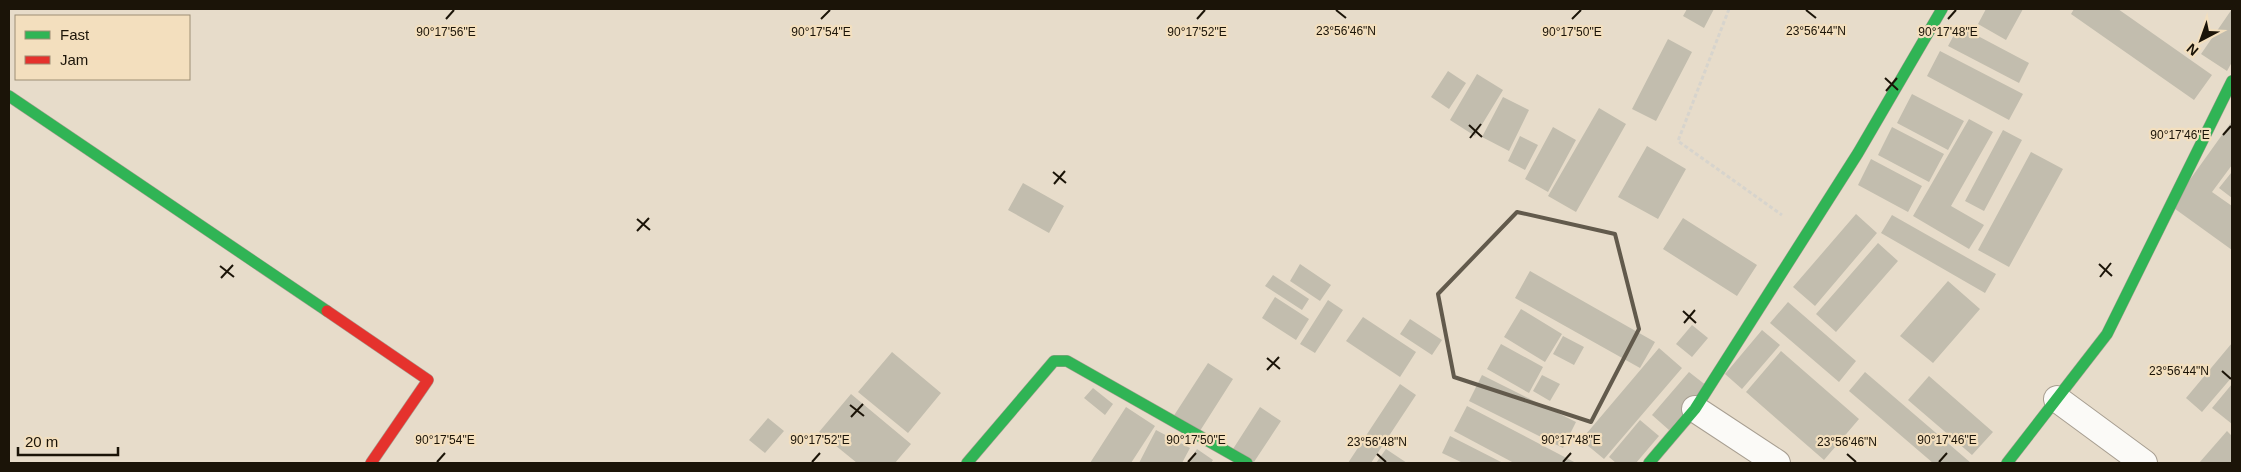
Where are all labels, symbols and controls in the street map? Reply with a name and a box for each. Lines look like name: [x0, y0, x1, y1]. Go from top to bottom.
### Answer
legend: [15, 15, 190, 80]
north arrow: [2176, 15, 2226, 65]
text: 23°56'46"N: [1316, 24, 1376, 38]
text: 23°56'44"N: [1786, 24, 1846, 38]
text: 90°17'56"E: [416, 25, 476, 39]
text: 90°17'54"E: [791, 25, 851, 39]
text: 90°17'52"E: [1167, 25, 1227, 39]
text: 90°17'50"E: [1542, 25, 1602, 39]
text: 90°17'48"E: [1918, 25, 1978, 39]
text: Fast: [60, 26, 90, 43]
text: N: [2183, 40, 2202, 59]
text: Jam: [60, 51, 88, 68]
text: 90°17'46"E: [2150, 128, 2210, 142]
text: 23°56'44"N: [2149, 364, 2209, 378]
scale bar: [18, 424, 118, 456]
text: 20 m: [25, 433, 58, 450]
text: 90°17'54"E: [415, 433, 475, 447]
text: 90°17'52"E: [790, 433, 850, 447]
text: 90°17'50"E: [1166, 433, 1226, 447]
text: 90°17'48"E: [1541, 433, 1601, 447]
text: 90°17'46"E: [1917, 433, 1977, 447]
text: 23°56'48"N: [1347, 435, 1407, 449]
text: 23°56'46"N: [1817, 435, 1877, 449]

